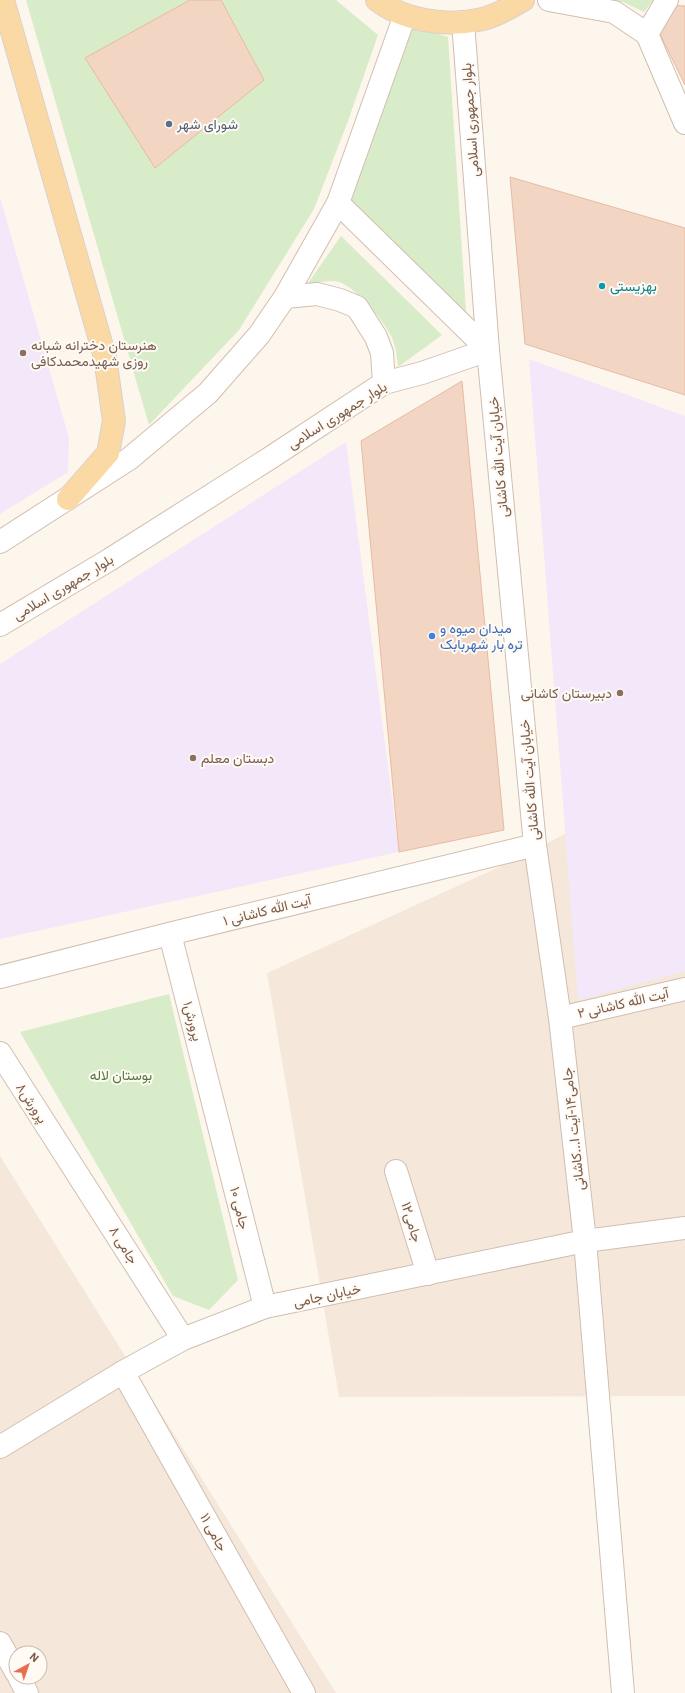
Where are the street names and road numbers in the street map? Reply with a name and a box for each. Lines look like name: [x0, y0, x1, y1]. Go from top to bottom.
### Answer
street label: بلوار جمهوری اسلامی: [457, 62, 483, 178]
street label: بلوار جمهوری اسلامی: [284, 377, 390, 453]
street label: خیابان آیت الله کاشانی: [484, 396, 512, 518]
street label: بلوار جمهوری اسلامی: [9, 550, 117, 624]
street label: خیابان آیت الله کاشانی: [515, 719, 543, 841]
street label: آیت الله کاشانی ۱: [221, 890, 314, 930]
street label: آیت الله کاشانی ۲: [576, 983, 672, 1022]
street label: پرورش۱: [178, 999, 207, 1043]
street label: جامی۱۴-آیت ا...کاشانی: [558, 1067, 588, 1191]
street label: پرورش۸: [11, 1079, 52, 1127]
street label: جامی ۱۰: [226, 1185, 254, 1231]
street label: جامی۱۲: [397, 1200, 427, 1244]
street label: جامی ۸: [105, 1223, 143, 1267]
street label: خیابان جامی: [292, 1279, 362, 1311]
street label: جامی ۱۱: [196, 1510, 232, 1554]

